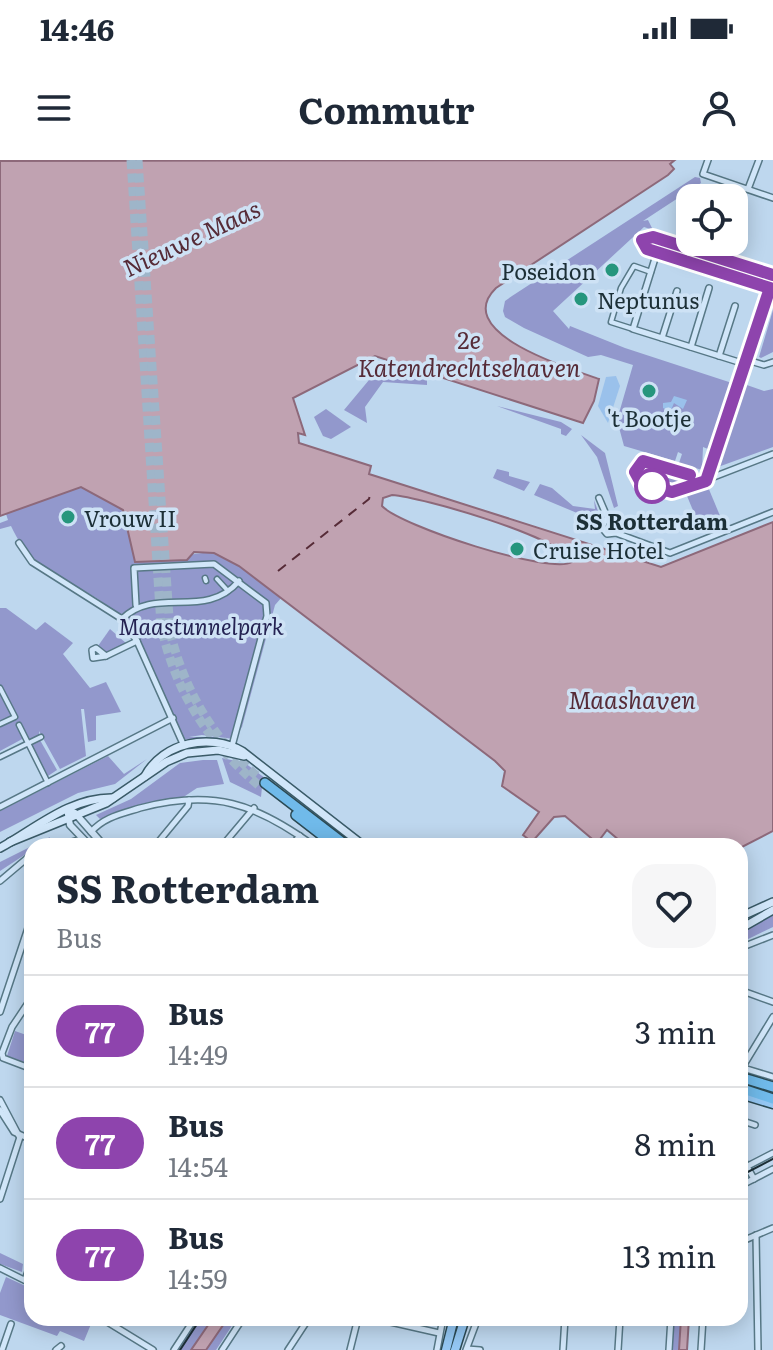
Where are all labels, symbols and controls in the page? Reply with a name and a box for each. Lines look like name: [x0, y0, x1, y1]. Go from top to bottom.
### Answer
text: 14:46: [40, 6, 114, 50]
text: Commutr: [298, 82, 475, 135]
icon: menu: [32, 86, 76, 130]
icon: person: [697, 86, 741, 130]
map controls: [676, 184, 748, 256]
button: locate: [676, 184, 748, 256]
water label: Nieuwe Maas: [116, 190, 266, 284]
place label: Poseidon: [501, 254, 596, 287]
marker: Poseidon: [603, 261, 621, 279]
place label: Neptunus: [597, 283, 699, 316]
marker: Neptunus: [572, 290, 590, 308]
water label: 2e Katendrechtsehaven: [358, 321, 580, 384]
marker: 't Bootje: [640, 382, 658, 400]
place label: 't Bootje: [607, 401, 691, 434]
marker: SS Rotterdam: [635, 469, 669, 503]
place label: Vrouw II: [84, 501, 176, 534]
place label: SS Rotterdam: [576, 504, 728, 537]
marker: Vrouw II: [59, 508, 77, 526]
place label: Cruise Hotel: [533, 533, 664, 566]
marker: Cruise Hotel: [508, 540, 526, 558]
park label: Maastunnelpark: [118, 609, 284, 642]
water label: Maashaven: [568, 681, 696, 716]
text: SS Rotterdam: [56, 858, 319, 915]
button: heart: [632, 864, 716, 948]
text: Bus: [56, 917, 101, 956]
text: Bus: [168, 990, 224, 1034]
text: 3 min: [635, 1009, 716, 1053]
text: 77: [85, 1010, 115, 1052]
text: 14:49: [168, 1034, 228, 1073]
text: Bus: [168, 1102, 224, 1146]
text: 8 min: [635, 1121, 716, 1165]
text: 77: [85, 1122, 115, 1164]
text: 14:54: [168, 1146, 228, 1185]
text: Bus: [168, 1214, 224, 1258]
text: 13 min: [623, 1233, 716, 1277]
text: 77: [85, 1234, 115, 1276]
text: 14:59: [168, 1258, 227, 1297]

